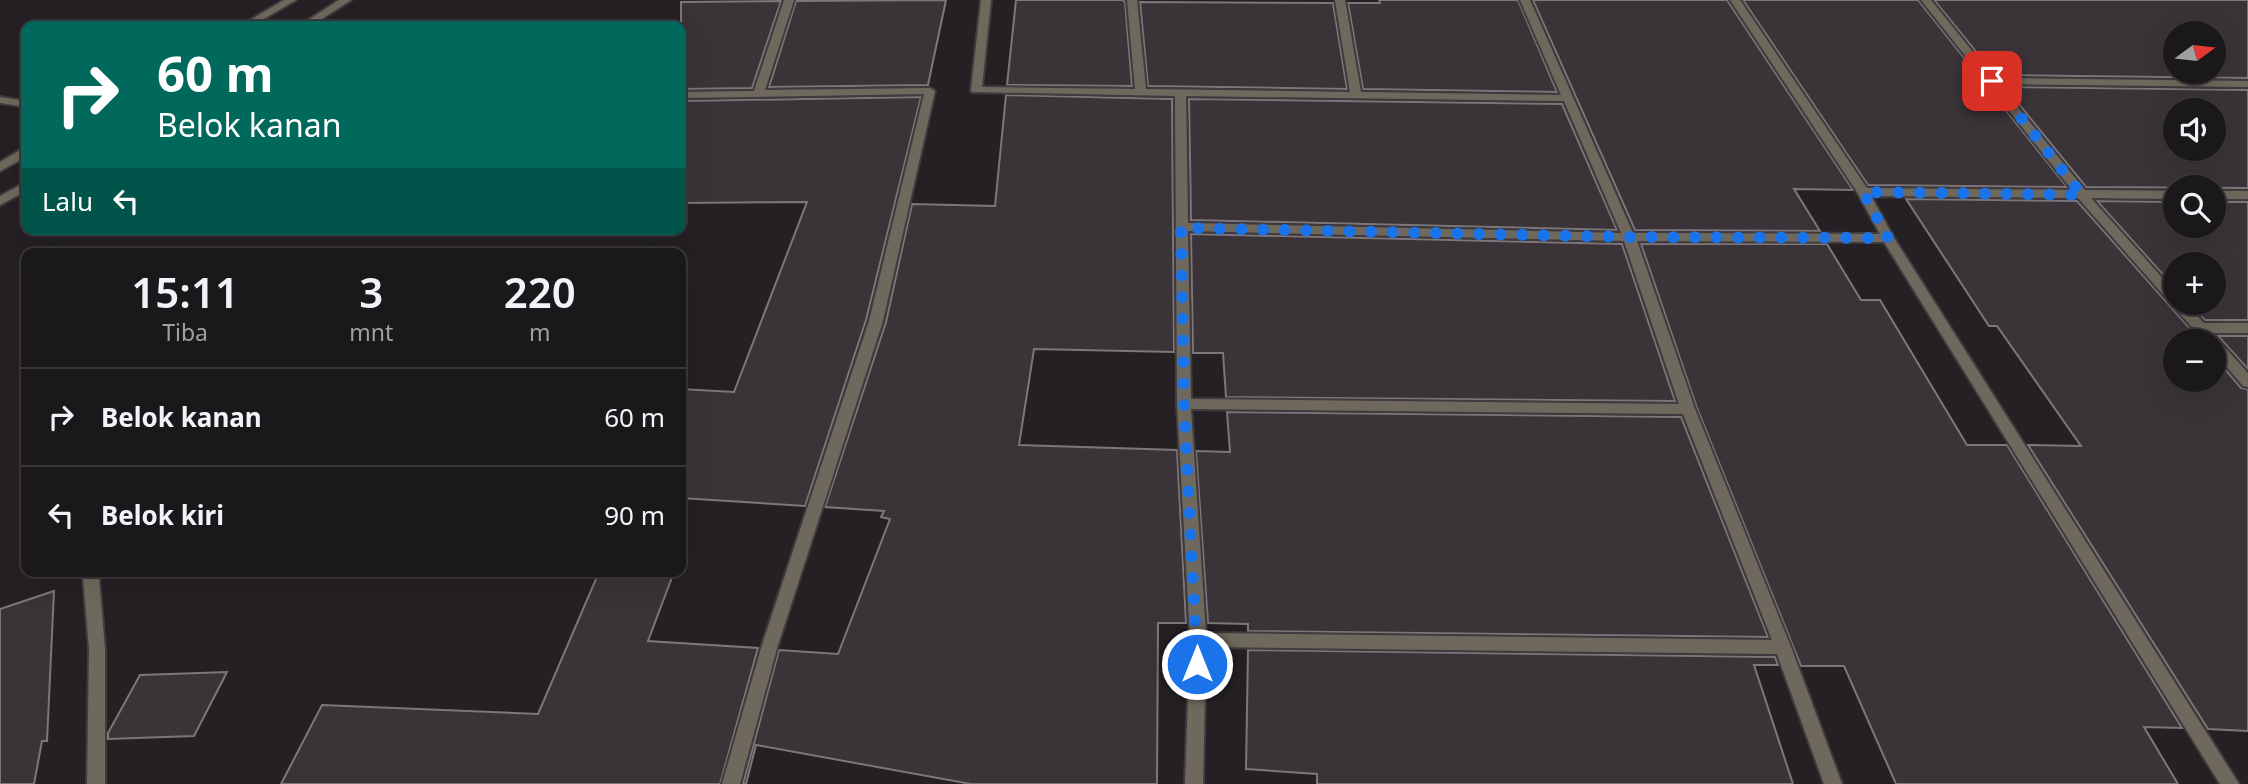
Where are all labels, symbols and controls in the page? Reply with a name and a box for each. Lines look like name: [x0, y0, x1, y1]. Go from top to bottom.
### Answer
north arrow: [2163, 21, 2226, 84]
map controls: [2163, 21, 2226, 392]
text: 60 m: [157, 40, 274, 106]
icon: right: [42, 49, 133, 140]
pin: [1962, 51, 2022, 111]
icon: arrive: [1973, 62, 2011, 100]
button: sound: [2163, 98, 2226, 161]
text: Belok kanan: [157, 103, 341, 146]
button: search: [2163, 175, 2226, 238]
icon: left: [107, 182, 145, 220]
text: Lalu: [42, 183, 93, 219]
button: +: [2163, 252, 2226, 315]
text: 15:11: [131, 263, 239, 320]
text: 3: [359, 263, 383, 320]
text: 220: [504, 263, 576, 320]
text: Tiba: [162, 316, 208, 348]
text: mnt: [349, 316, 393, 348]
text: m: [529, 316, 550, 348]
button: −: [2163, 329, 2226, 392]
icon: right: [42, 398, 80, 436]
text: Belok kanan: [101, 399, 262, 435]
text: 60 m: [604, 399, 665, 435]
icon: left: [42, 496, 80, 534]
text: Belok kiri: [101, 497, 224, 533]
text: 90 m: [604, 497, 665, 533]
position arrow: [1160, 627, 1234, 701]

